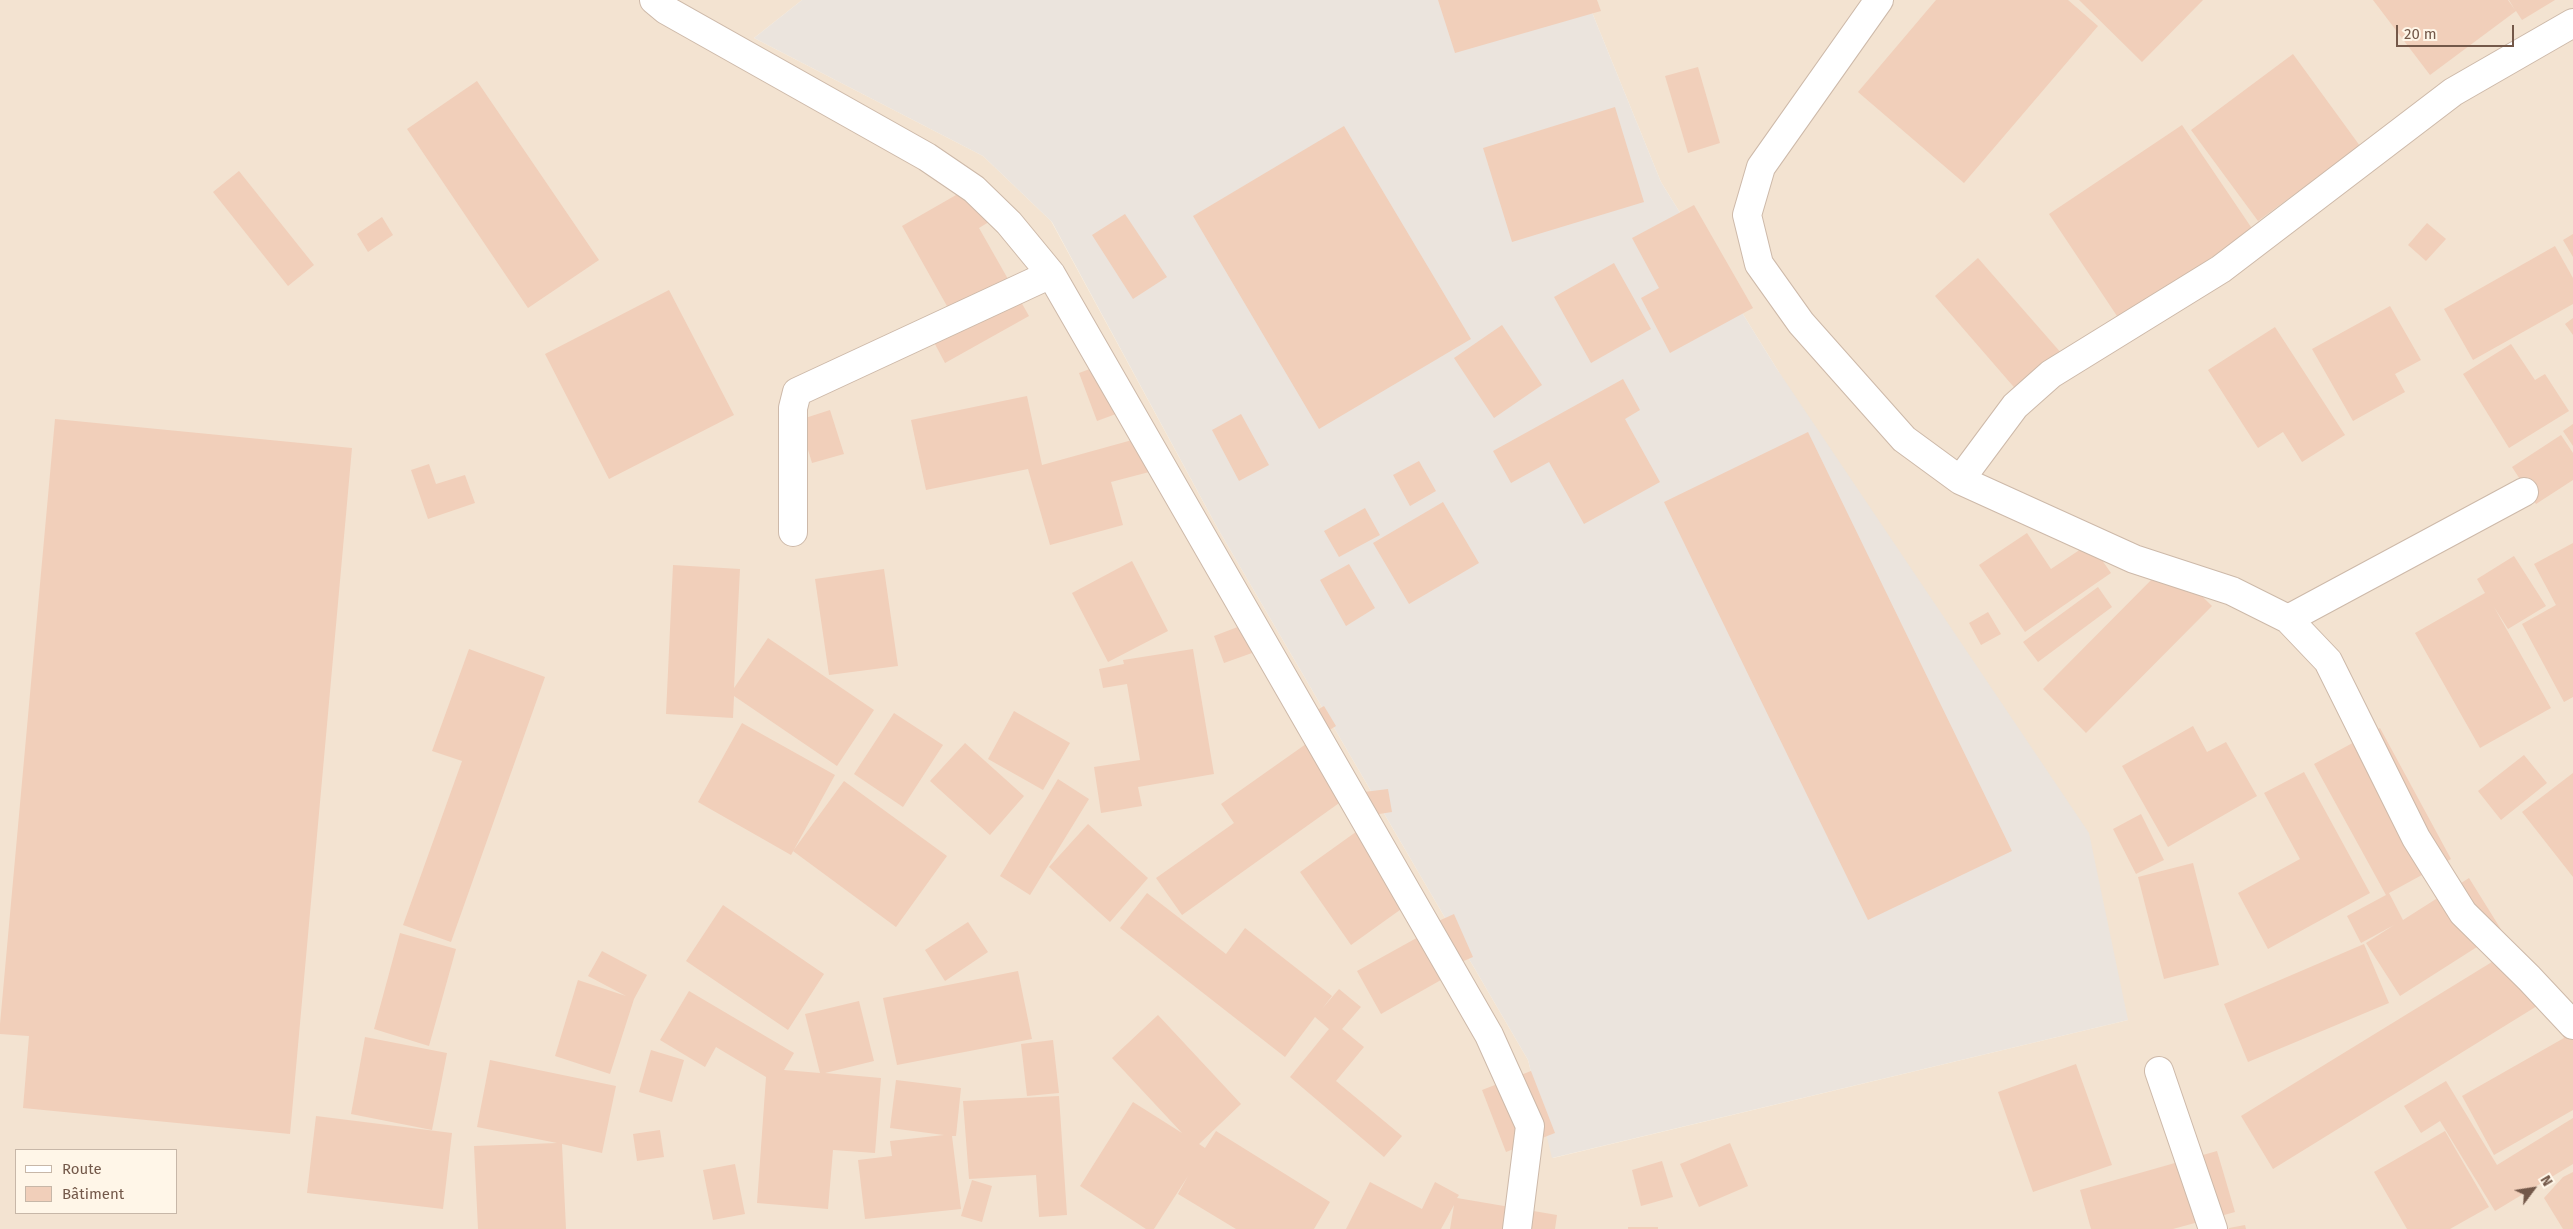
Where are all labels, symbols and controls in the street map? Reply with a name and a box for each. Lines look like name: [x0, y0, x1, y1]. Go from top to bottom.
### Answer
scale bar: [2398, 15, 2516, 47]
text: 20 m: [2404, 25, 2437, 43]
legend: [15, 1149, 178, 1214]
text: Route: [62, 1160, 102, 1178]
north arrow: [2508, 1164, 2558, 1214]
text: N: [2537, 1173, 2556, 1189]
text: Bâtiment: [62, 1185, 124, 1203]

